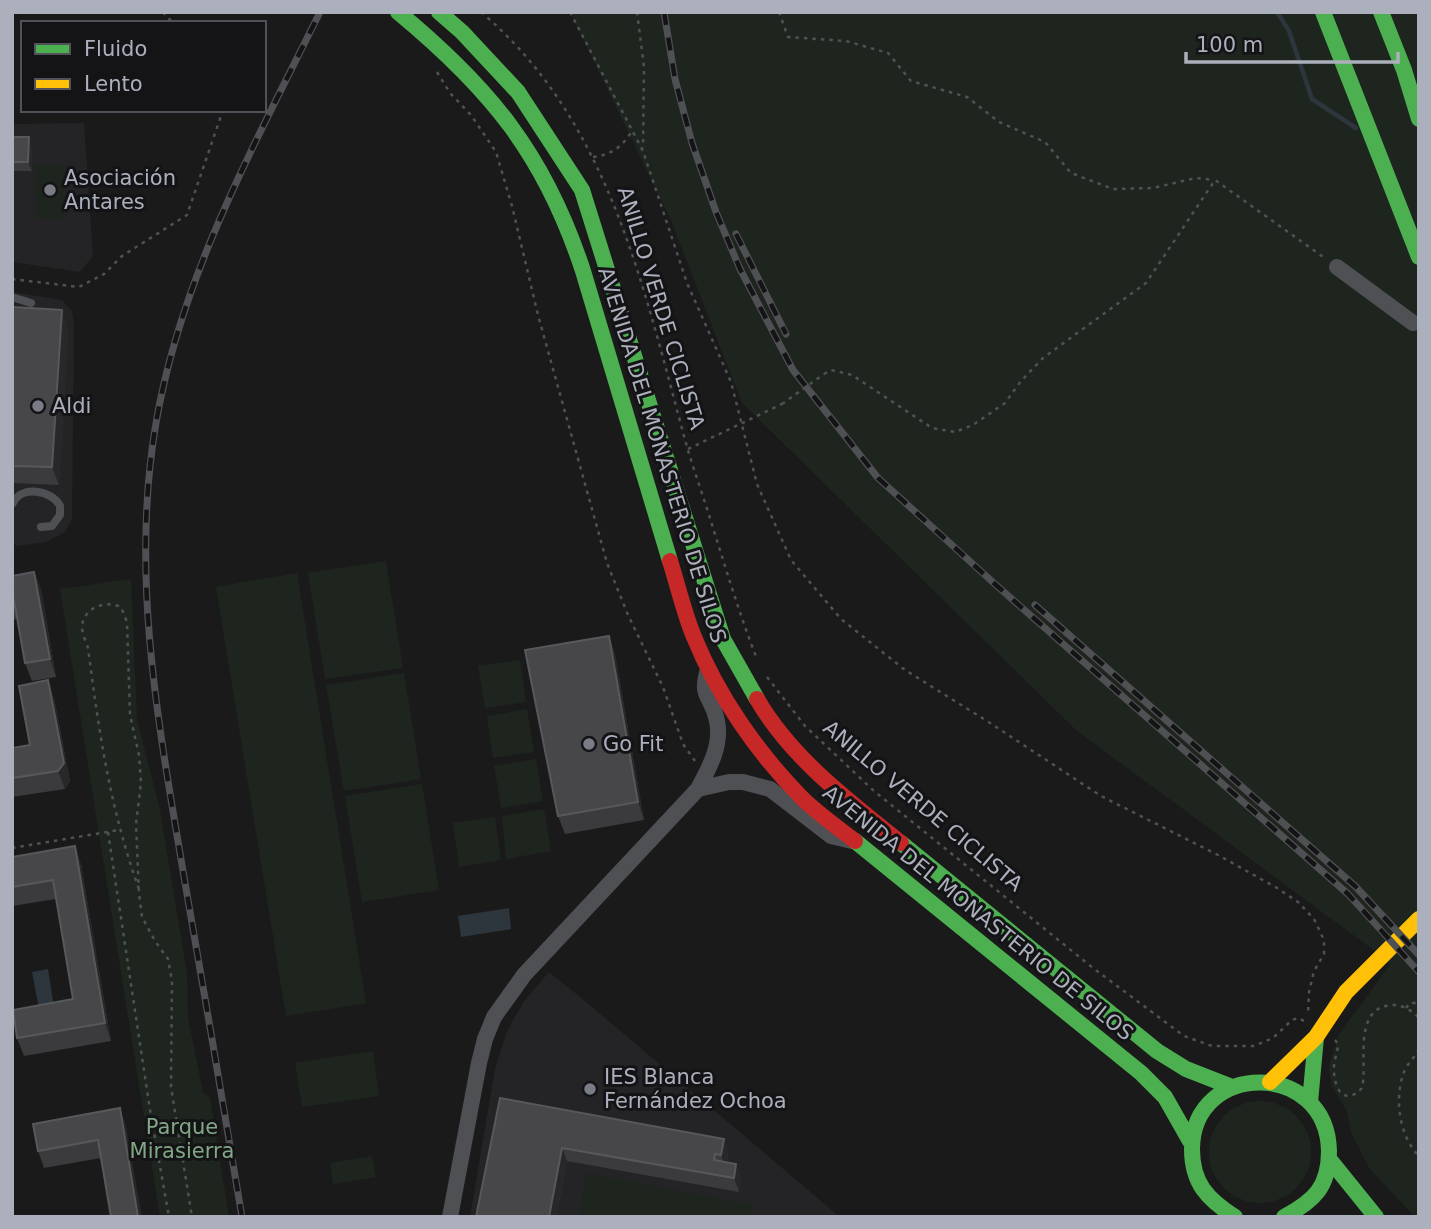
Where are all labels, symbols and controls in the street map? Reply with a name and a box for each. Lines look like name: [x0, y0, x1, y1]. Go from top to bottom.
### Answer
legend: [21, 21, 266, 112]
scale bar: [1186, 21, 1398, 65]
text: 100 m: [1196, 33, 1263, 57]
text: Fluido: [84, 37, 147, 61]
text: Lento: [84, 72, 143, 96]
place label: Asociación Antares: [64, 166, 176, 214]
marker: Asociación Antares: [42, 182, 58, 198]
street label: ANILLO VERDE CICLISTA: [613, 184, 710, 433]
street label: AVENIDA DEL MONASTERIO DE SILOS: [593, 264, 731, 646]
place label: Aldi: [52, 394, 91, 418]
marker: Aldi: [30, 398, 46, 414]
street label: ANILLO VERDE CICLISTA: [818, 716, 1028, 897]
place label: Go Fit: [603, 732, 663, 756]
marker: Go Fit: [581, 736, 597, 752]
street label: AVENIDA DEL MONASTERIO DE SILOS: [818, 780, 1138, 1046]
place label: IES Blanca Fernández Ochoa: [604, 1065, 787, 1113]
marker: IES Blanca Fernández Ochoa: [582, 1081, 598, 1097]
park label: Parque Mirasierra: [130, 1115, 234, 1163]

